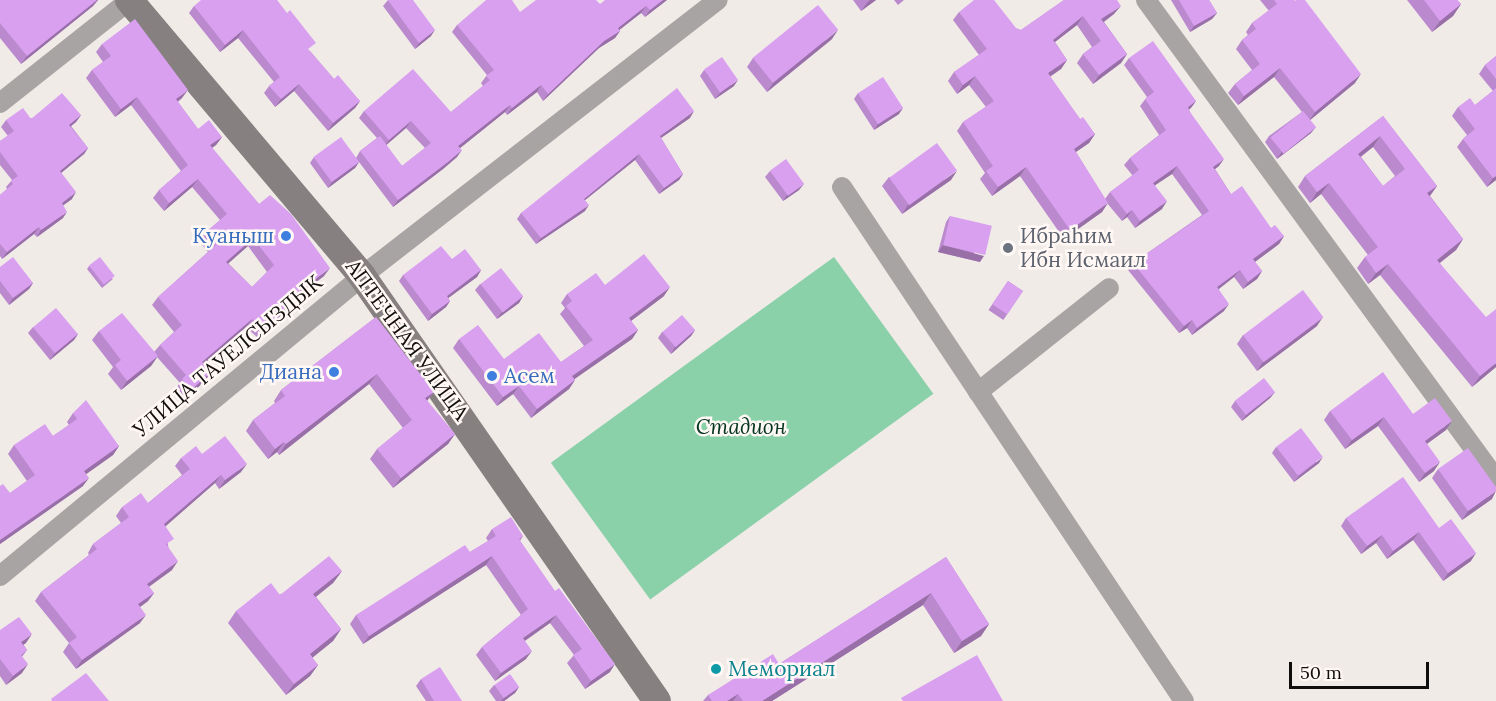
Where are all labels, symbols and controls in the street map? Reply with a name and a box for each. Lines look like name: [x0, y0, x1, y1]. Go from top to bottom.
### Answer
place label: Куаныш: [192, 223, 274, 249]
place label: Ибраһим Ибн Исмаил: [1020, 223, 1146, 273]
marker: Куаныш: [279, 229, 293, 243]
marker: Ибраһим Ибн Исмаил: [1001, 241, 1015, 255]
street label: АПТЕЧНАЯ УЛИЦА: [340, 255, 474, 425]
street label: УЛИЦА ТАУЕЛСЫЗДЫК: [128, 269, 328, 443]
place label: Диана: [260, 359, 322, 385]
place label: Асем: [504, 363, 555, 389]
marker: Диана: [327, 365, 341, 379]
marker: Асем: [485, 369, 499, 383]
park label: Стадион: [696, 414, 786, 440]
scale bar: [1292, 650, 1432, 688]
place label: Мемориал: [728, 656, 835, 682]
text: 50 m: [1300, 661, 1342, 684]
marker: Мемориал: [709, 662, 723, 676]

